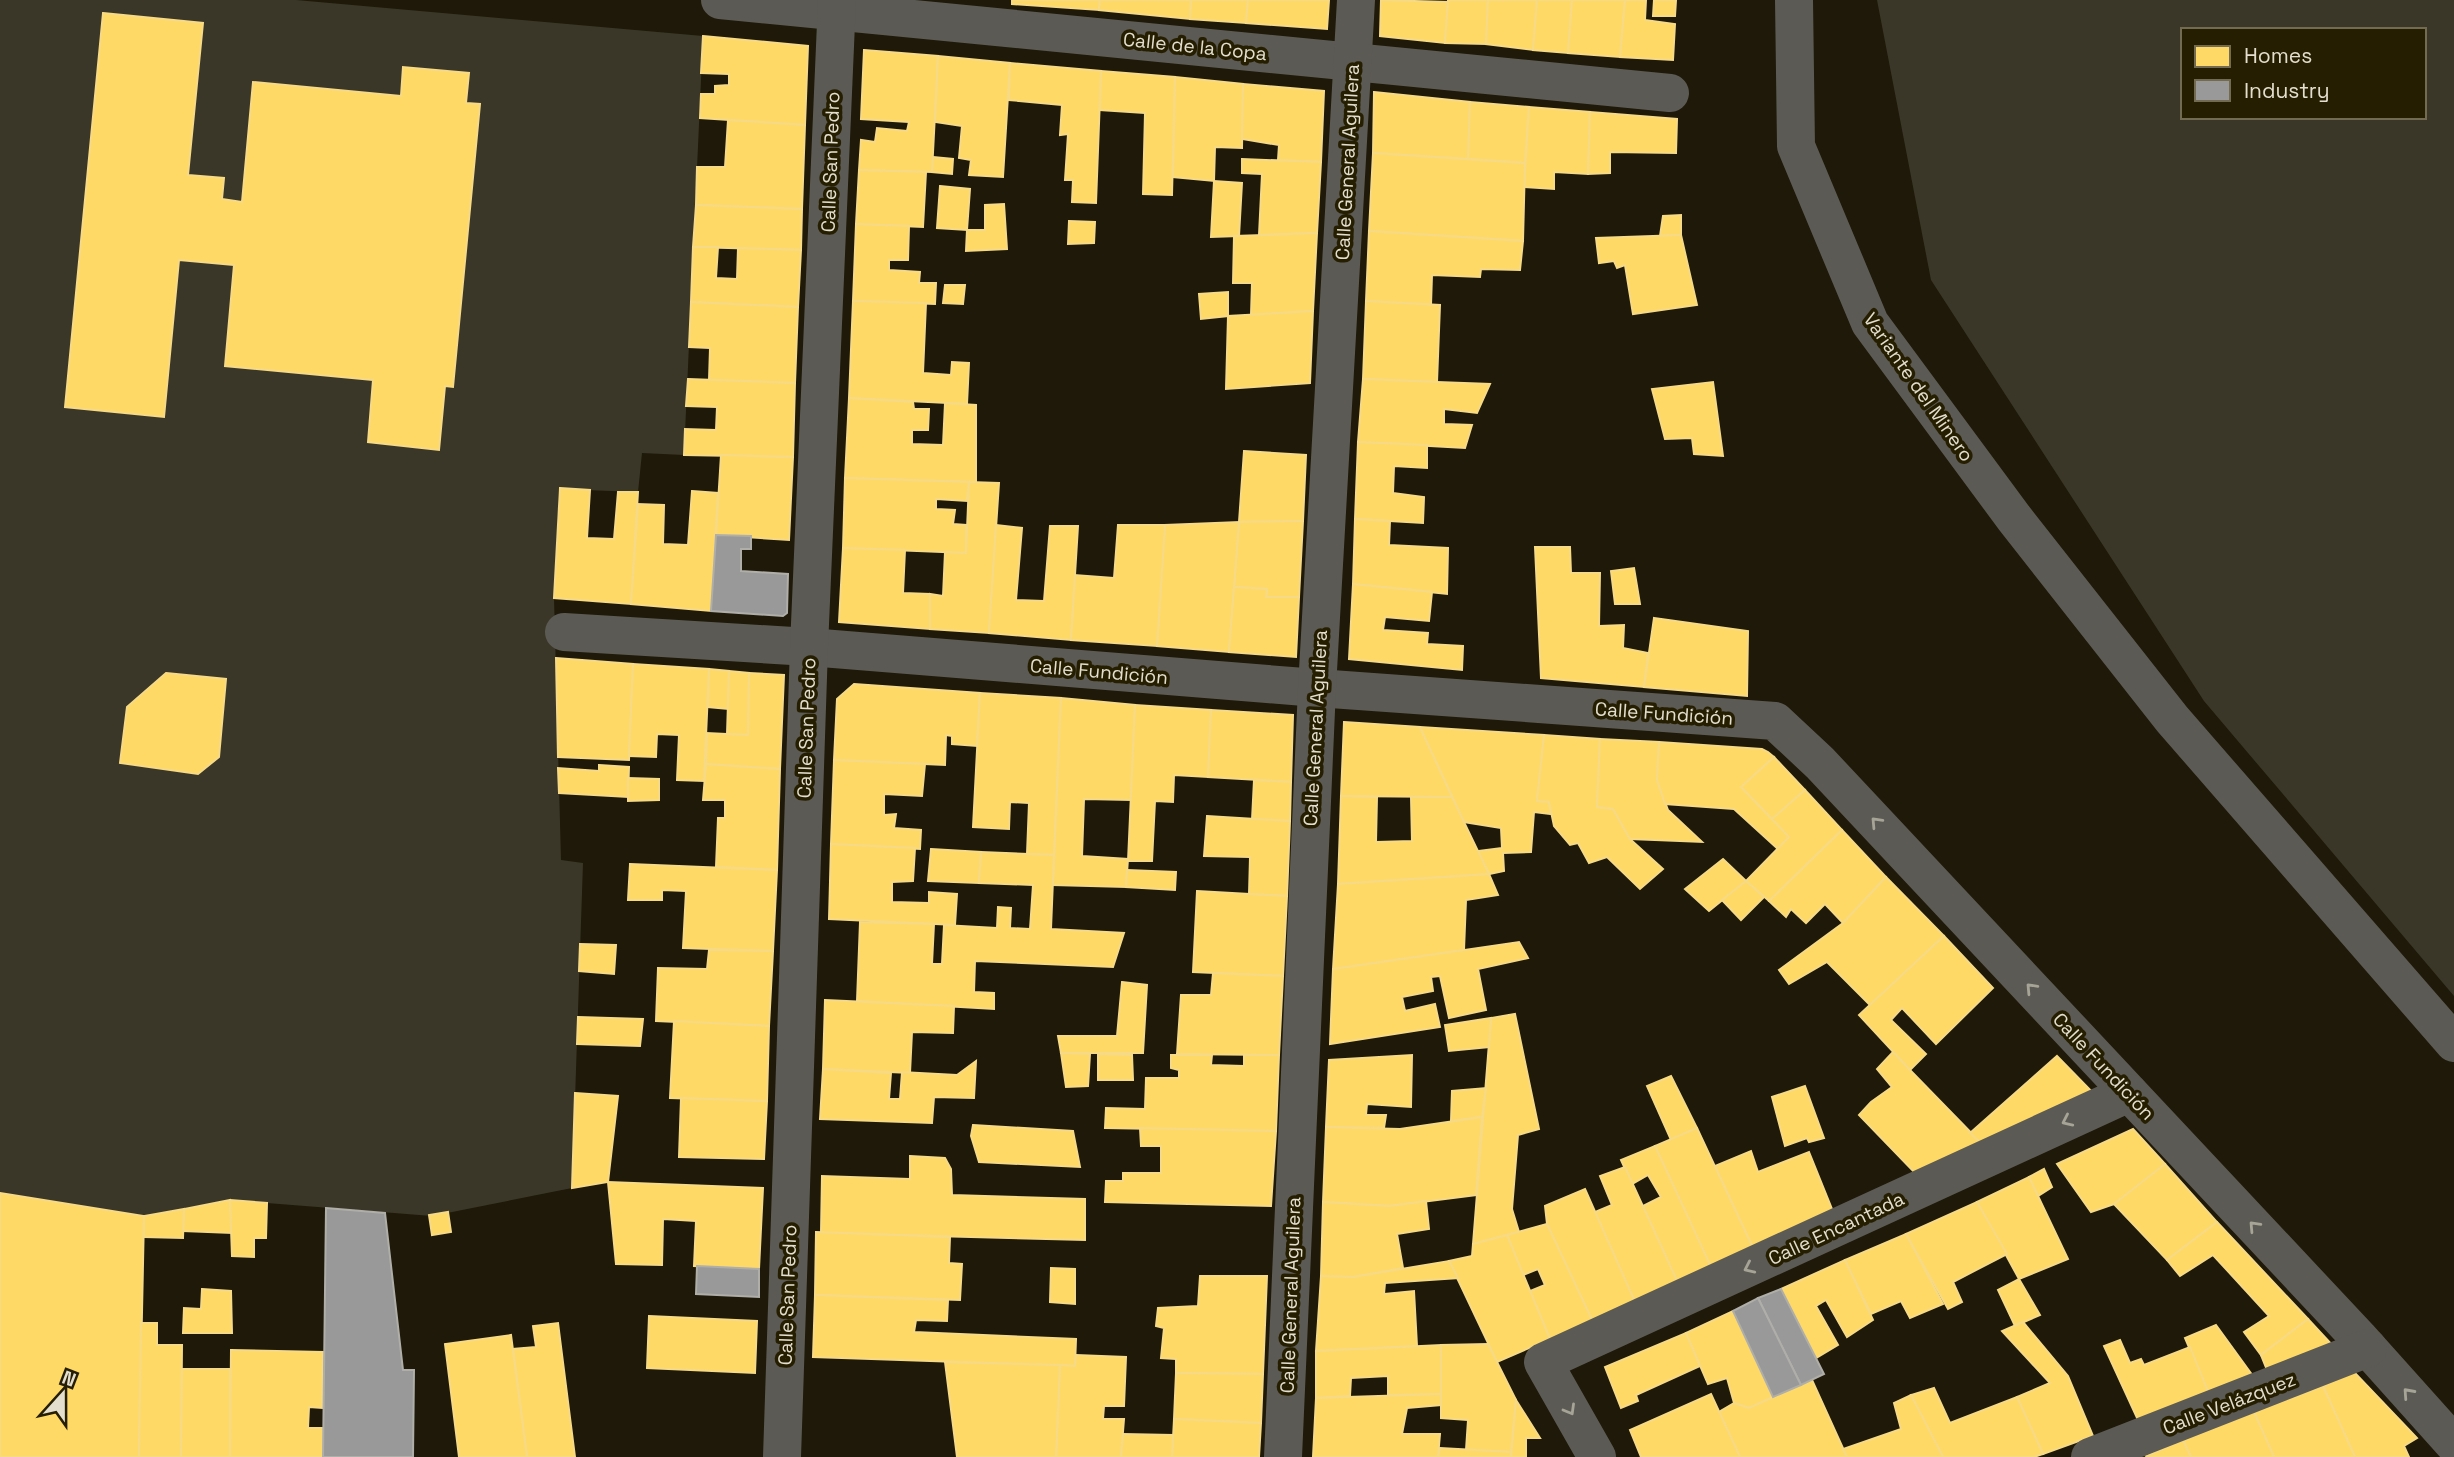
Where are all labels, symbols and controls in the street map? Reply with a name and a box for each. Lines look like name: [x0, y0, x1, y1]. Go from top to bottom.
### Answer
street label: Calle de la Copa: [1122, 27, 1268, 66]
legend: [2181, 28, 2426, 119]
text: Homes: [2244, 42, 2312, 69]
street label: Calle General Aguilera: [1330, 63, 1365, 261]
text: Industry: [2244, 77, 2330, 104]
street label: Calle San Pedro: [816, 91, 845, 233]
street label: Variante del Minero: [1858, 308, 1979, 467]
street label: Calle General Aguilera: [1298, 629, 1333, 827]
street label: Calle Fundición: [1029, 653, 1169, 690]
street label: Calle San Pedro: [792, 657, 821, 799]
street label: Calle Fundición: [1594, 696, 1734, 731]
one-way arrow: [1871, 817, 1884, 830]
one-way arrow: [2027, 983, 2040, 996]
street label: Calle Fundición: [2047, 1007, 2160, 1125]
one-way arrow: [2062, 1113, 2074, 1127]
street label: Calle Encantada: [1764, 1186, 1908, 1271]
street label: Calle General Aguilera: [1275, 1196, 1306, 1394]
one-way arrow: [2249, 1221, 2262, 1234]
street label: Calle San Pedro: [773, 1224, 802, 1366]
one-way arrow: [1744, 1260, 1756, 1274]
north arrow: [28, 1359, 98, 1429]
text: N: [58, 1365, 79, 1393]
street label: Calle Velázquez: [2159, 1367, 2299, 1440]
one-way arrow: [2404, 1388, 2416, 1401]
one-way arrow: [1562, 1402, 1575, 1415]

